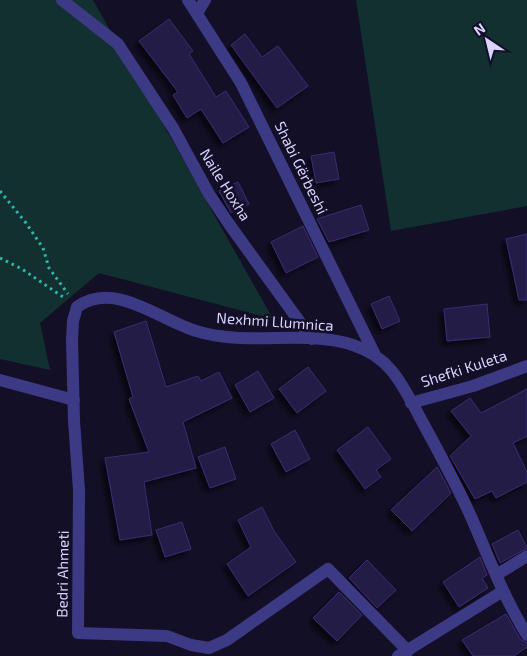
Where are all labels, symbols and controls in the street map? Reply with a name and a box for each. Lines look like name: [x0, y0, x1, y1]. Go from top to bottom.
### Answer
north arrow: [462, 15, 512, 65]
text: N: [470, 19, 488, 39]
street label: Shabi Gërbeshi: [272, 118, 332, 217]
street label: Naile Hoxha: [197, 145, 255, 224]
street label: Nexhmi Llumnica: [216, 308, 334, 334]
street label: Shefki Kuleta: [418, 346, 509, 390]
street label: Bedri Ahmeti: [52, 530, 72, 618]

